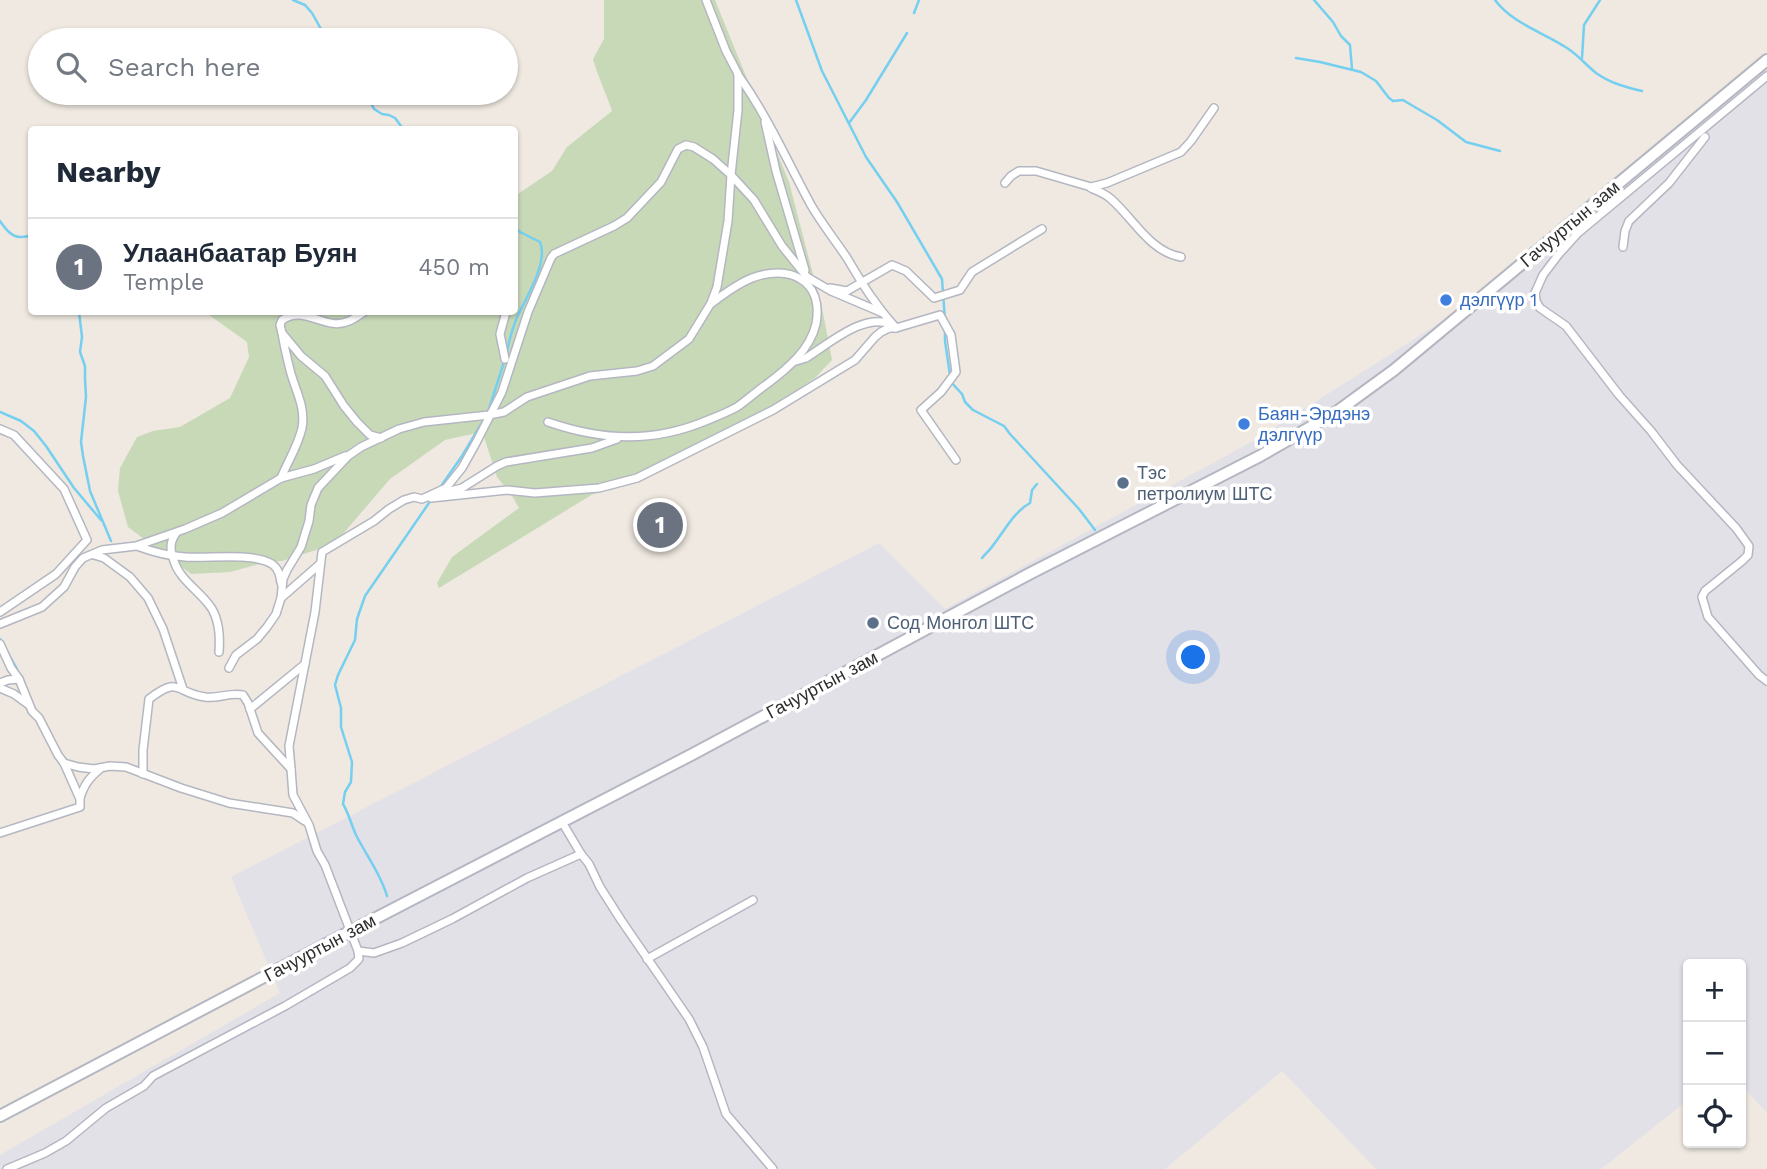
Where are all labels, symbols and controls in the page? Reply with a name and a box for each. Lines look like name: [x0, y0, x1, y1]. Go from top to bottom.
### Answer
search box: [28, 28, 518, 105]
icon: search: [52, 48, 90, 86]
text: Search here: [108, 52, 260, 82]
text: Nearby: [56, 154, 161, 189]
street label: Гачууртын зам: [1516, 176, 1624, 271]
text: Улаанбаатар Буян: [123, 238, 358, 268]
text: 1: [74, 254, 84, 281]
text: 450 m: [418, 254, 490, 281]
text: Temple: [123, 269, 204, 296]
place label: дэлгүүр 1: [1460, 289, 1537, 310]
marker: дэлгүүр 1: [1438, 292, 1454, 308]
place label: Баян-Эрдэнэ дэлгүүр: [1258, 403, 1370, 445]
marker: Баян-Эрдэнэ дэлгүүр: [1236, 416, 1252, 432]
place label: Тэс петролиум ШТС: [1137, 462, 1272, 504]
marker: Тэс петролиум ШТС: [1115, 475, 1131, 491]
pin: 1: [637, 499, 683, 551]
place label: Сод Монгол ШТС: [887, 612, 1034, 633]
marker: Сод Монгол ШТС: [865, 615, 881, 631]
your location: [1176, 640, 1210, 674]
street label: Гачууртын зам: [763, 646, 881, 723]
street label: Гачууртын зам: [261, 909, 379, 986]
map controls: [1683, 959, 1746, 1148]
button: +: [1683, 959, 1746, 1022]
button: −: [1683, 1022, 1746, 1085]
button: locate: [1683, 1085, 1746, 1148]

